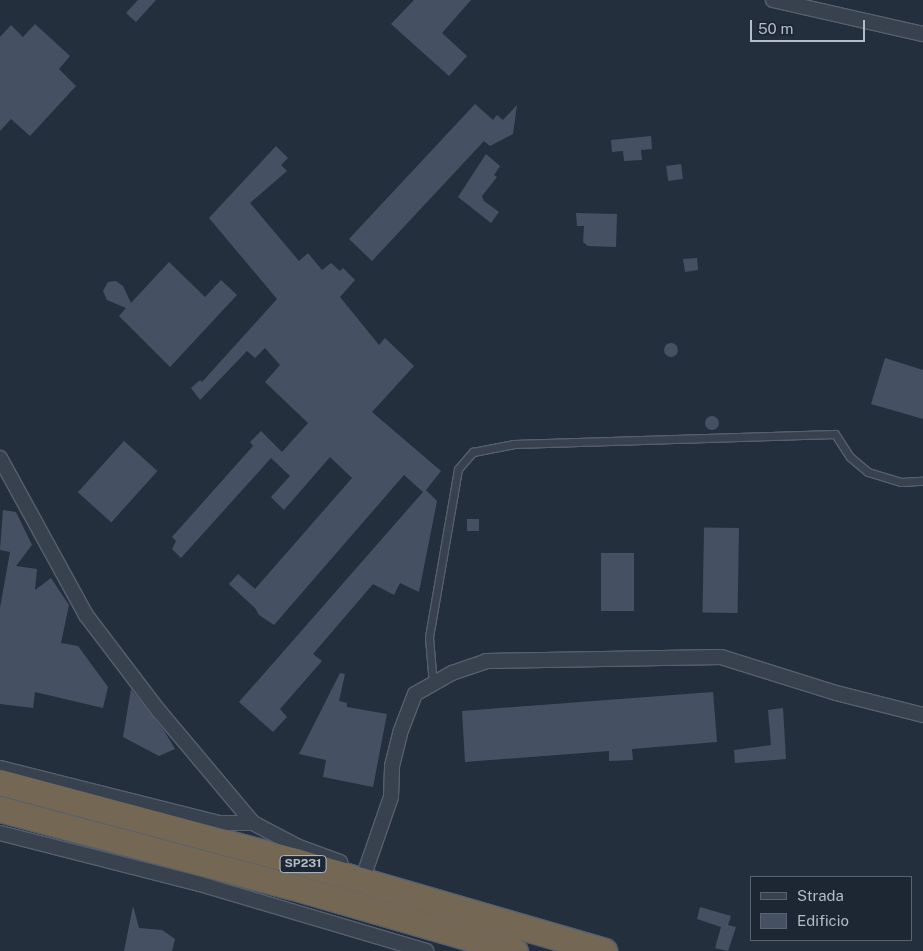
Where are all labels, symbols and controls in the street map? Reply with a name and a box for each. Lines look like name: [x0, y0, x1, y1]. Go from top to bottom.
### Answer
scale bar: [753, 10, 868, 42]
text: 50 m: [758, 20, 793, 37]
road number: SP231: [279, 854, 327, 874]
legend: [750, 876, 913, 941]
text: Strada: [797, 887, 844, 904]
text: Edificio: [797, 912, 849, 929]

